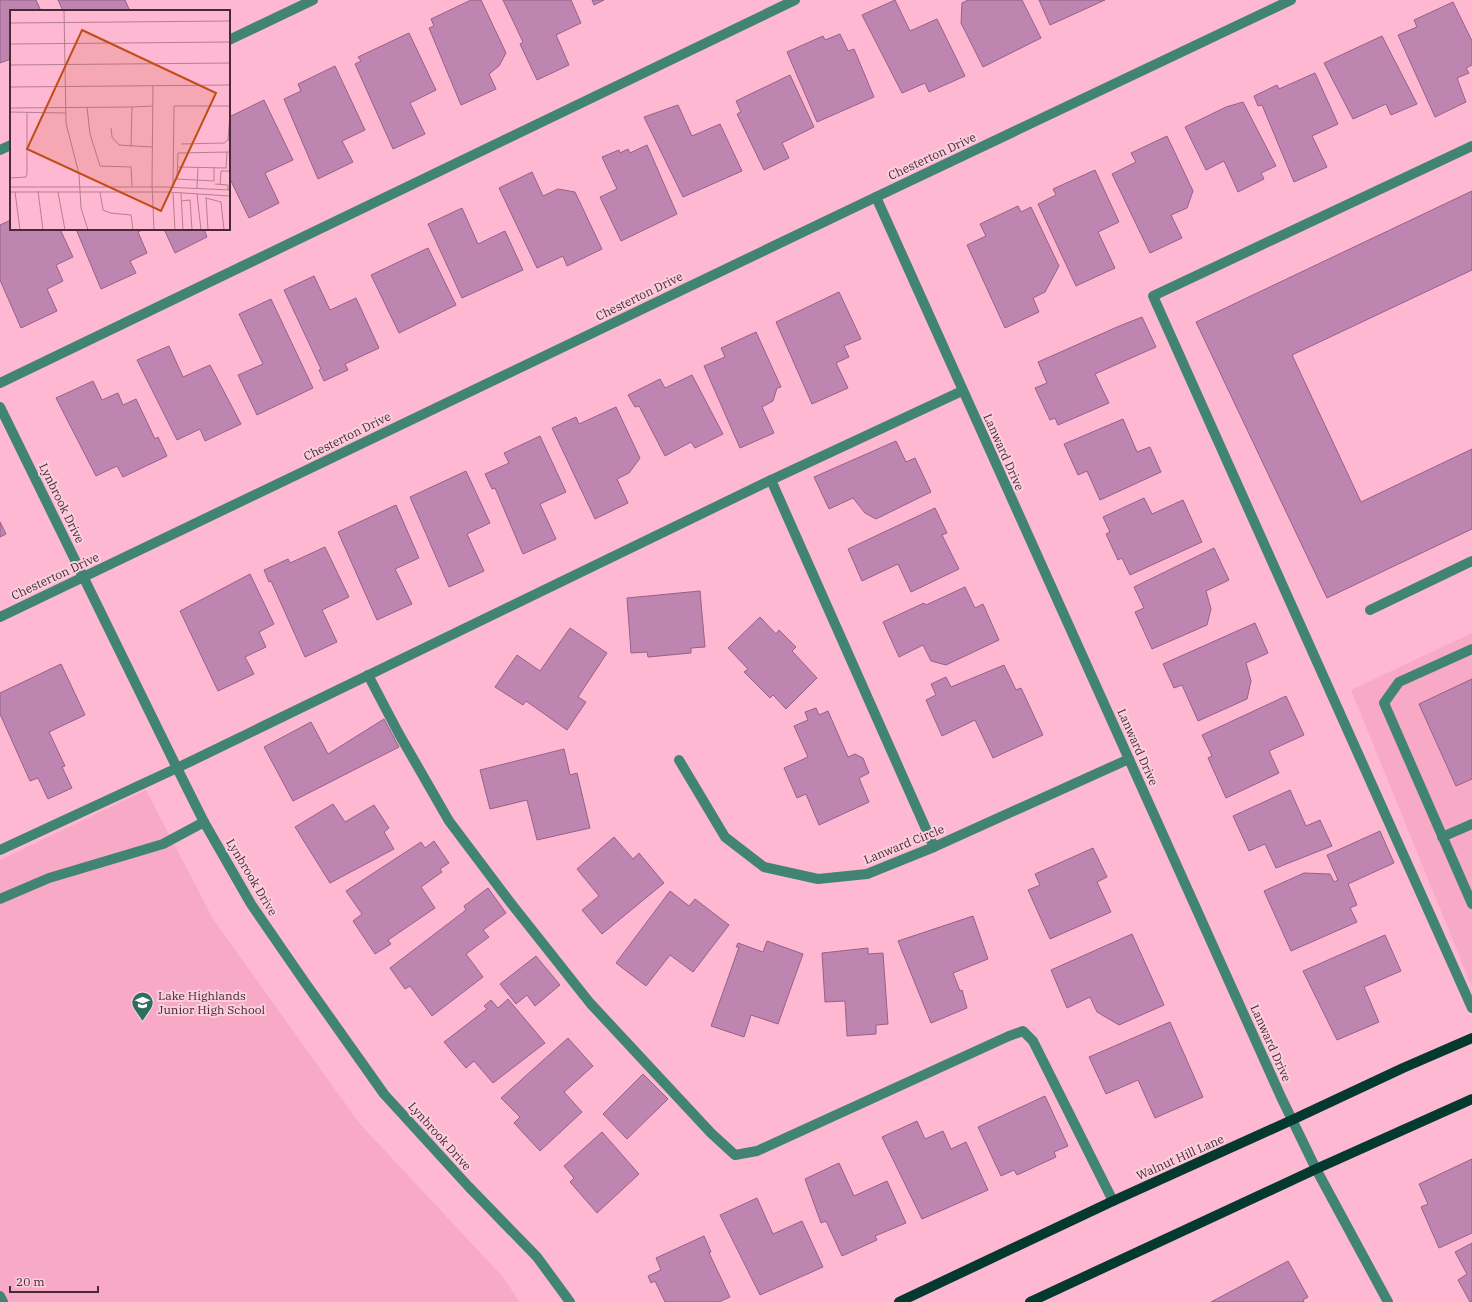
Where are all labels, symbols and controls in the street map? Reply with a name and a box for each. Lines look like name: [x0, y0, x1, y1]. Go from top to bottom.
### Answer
inset map: [10, 10, 230, 230]
street label: Chesterton Drive: [886, 129, 978, 183]
street label: Chesterton Drive: [593, 268, 685, 324]
street label: Chesterton Drive: [301, 408, 393, 464]
street label: Lanward Drive: [980, 411, 1028, 493]
street label: Lynbrook Drive: [36, 461, 88, 545]
street label: Chesterton Drive: [9, 549, 101, 603]
street label: Lanward Drive: [1114, 706, 1162, 788]
street label: Lanward Circle: [862, 821, 946, 867]
street label: Lynbrook Drive: [223, 836, 281, 918]
place label: Lake Highlands Junior High School: [158, 988, 266, 1017]
school or university icon: Lake Highlands Junior High School: [130, 989, 156, 1022]
street label: Lanward Drive: [1247, 1002, 1295, 1084]
street label: Lynbrook Drive: [405, 1099, 475, 1173]
street label: Walnut Hill Lane: [1134, 1131, 1226, 1183]
scale bar: [10, 1268, 98, 1294]
text: 20 m: [16, 1274, 45, 1289]

